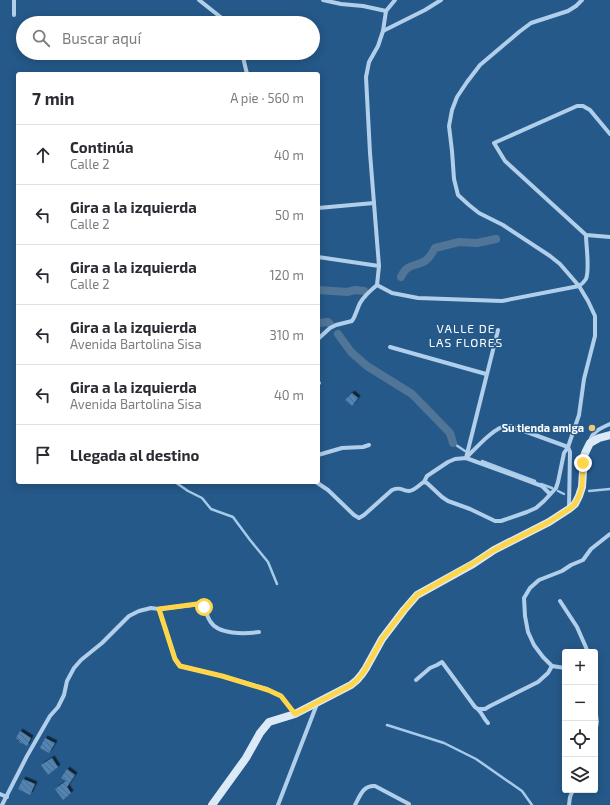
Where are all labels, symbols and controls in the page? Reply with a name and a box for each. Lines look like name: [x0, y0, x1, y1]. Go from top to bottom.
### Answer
search box: [16, 16, 320, 60]
icon: search: [30, 27, 52, 49]
text: Buscar aquí: [62, 29, 141, 47]
text: 7 min: [32, 88, 75, 108]
text: A pie · 560 m: [230, 90, 304, 106]
text: Continúa: [70, 138, 133, 156]
icon: ahead: [32, 144, 54, 166]
text: 40 m: [274, 147, 304, 163]
text: Calle 2: [70, 156, 109, 172]
text: Gira a la izquierda: [70, 198, 197, 216]
icon: left: [32, 204, 54, 226]
text: 50 m: [275, 207, 304, 223]
text: Calle 2: [70, 216, 109, 232]
text: Gira a la izquierda: [70, 258, 197, 276]
icon: left: [32, 264, 54, 286]
text: 120 m: [269, 267, 304, 283]
text: Calle 2: [70, 276, 109, 292]
text: Gira a la izquierda: [70, 318, 197, 336]
district label: VALLE DE LAS FLORES: [429, 321, 503, 349]
icon: left: [32, 324, 54, 346]
text: 310 m: [269, 327, 304, 343]
text: Avenida Bartolina Sisa: [70, 336, 202, 352]
text: Gira a la izquierda: [70, 378, 197, 396]
icon: left: [32, 384, 54, 406]
text: 40 m: [274, 387, 304, 403]
text: Avenida Bartolina Sisa: [70, 396, 202, 412]
place label: Su tienda amiga: [502, 421, 584, 434]
marker: Su tienda amiga: [587, 423, 597, 433]
icon: arrive: [32, 444, 54, 466]
text: Llegada al destino: [70, 446, 199, 464]
route end: [574, 454, 592, 472]
route start: [195, 598, 213, 616]
map controls: [562, 649, 598, 793]
button: +: [562, 649, 598, 685]
button: −: [562, 685, 598, 721]
button: locate: [562, 721, 598, 757]
button: layers: [562, 757, 598, 793]

